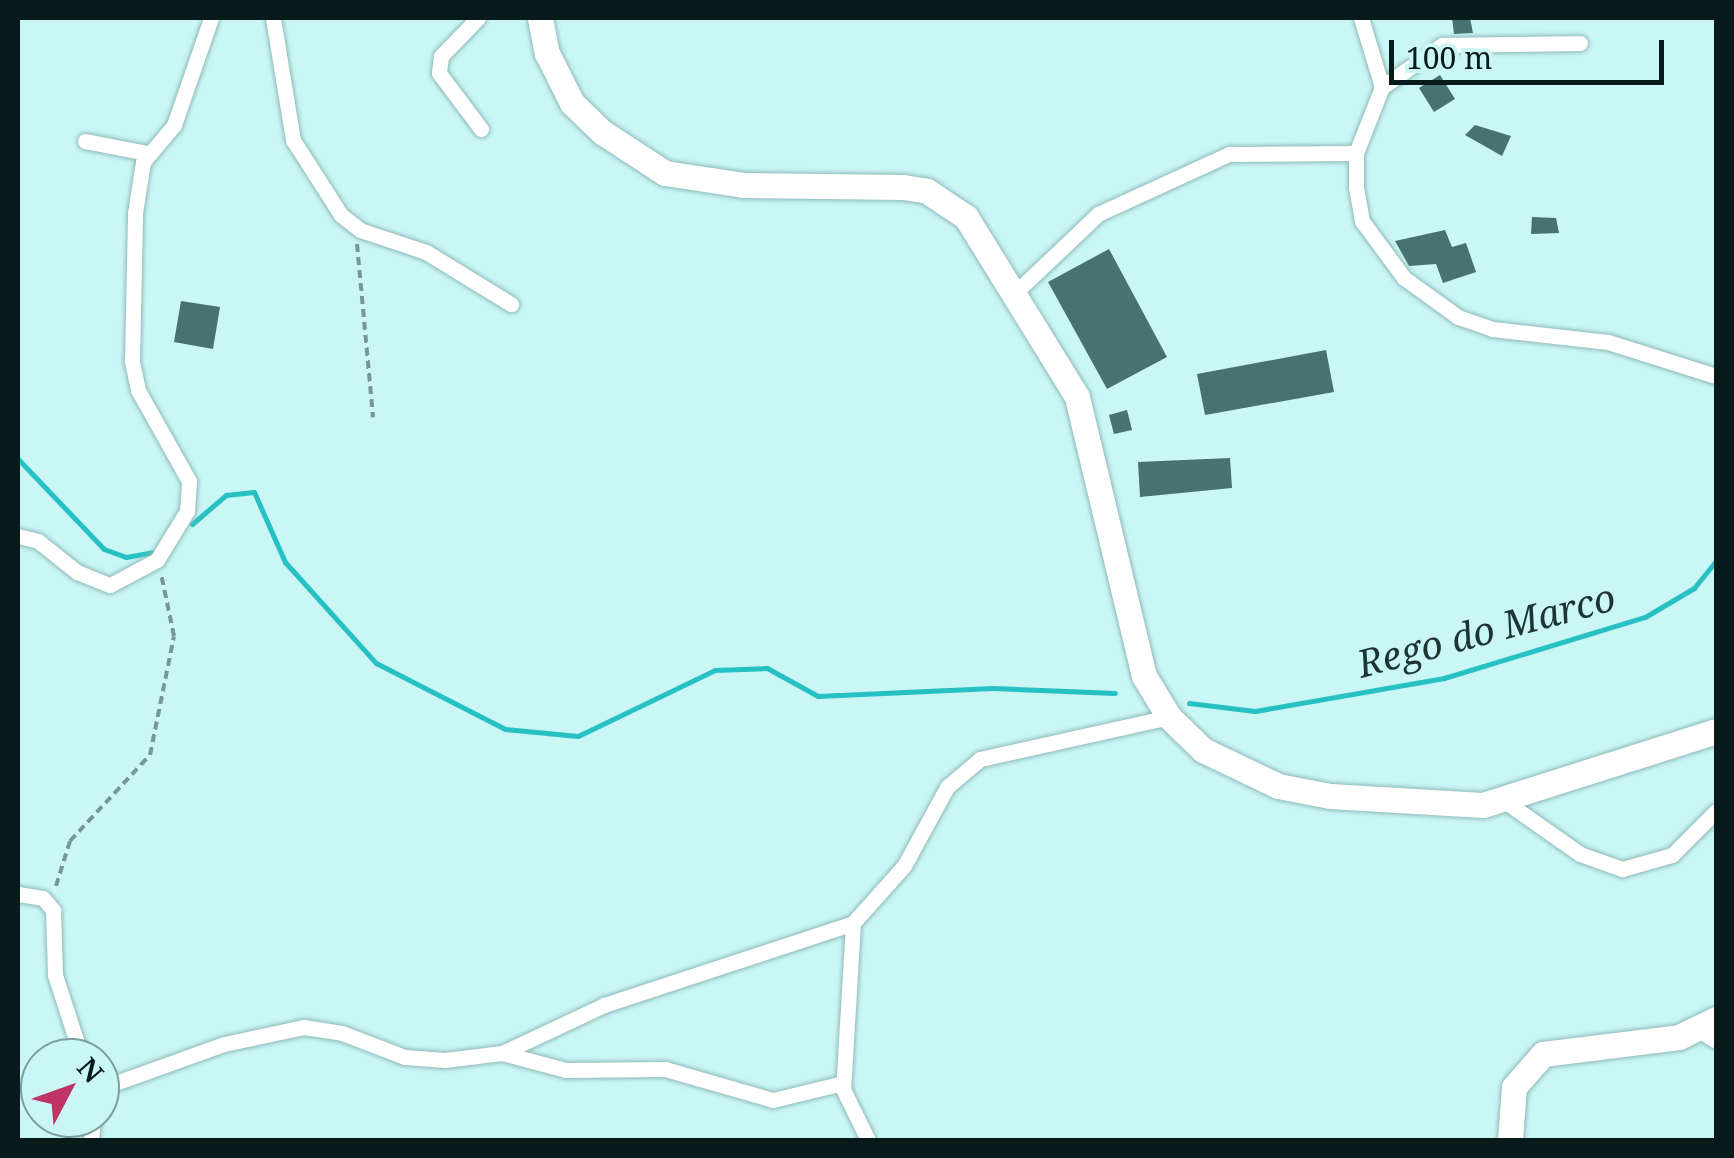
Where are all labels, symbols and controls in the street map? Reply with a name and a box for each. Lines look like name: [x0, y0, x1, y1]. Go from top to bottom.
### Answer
scale bar: [1394, 20, 1669, 82]
text: 100 m: [1406, 37, 1492, 78]
water label: Rego do Marco: [1352, 574, 1620, 686]
north arrow: [20, 1038, 120, 1138]
text: N: [70, 1049, 113, 1090]

